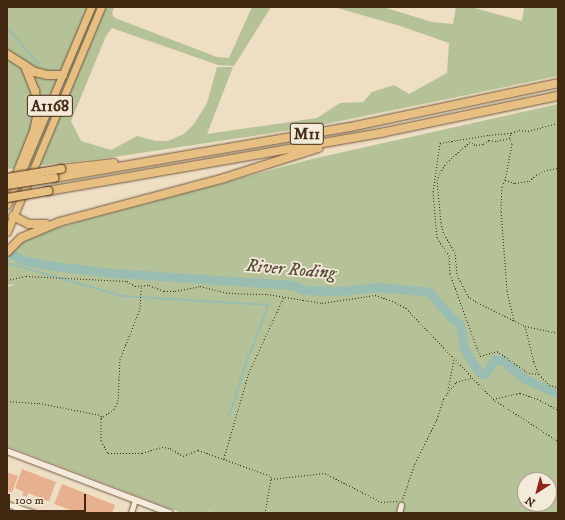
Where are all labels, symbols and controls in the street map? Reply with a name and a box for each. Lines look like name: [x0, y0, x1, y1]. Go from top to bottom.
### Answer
road number: A1168: [26, 92, 74, 120]
road number: M11: [289, 120, 325, 148]
water label: River Roding: [245, 255, 337, 285]
north arrow: [517, 472, 557, 512]
scale bar: [10, 486, 88, 512]
text: 100 m: [15, 493, 44, 508]
text: N: [523, 493, 538, 509]

